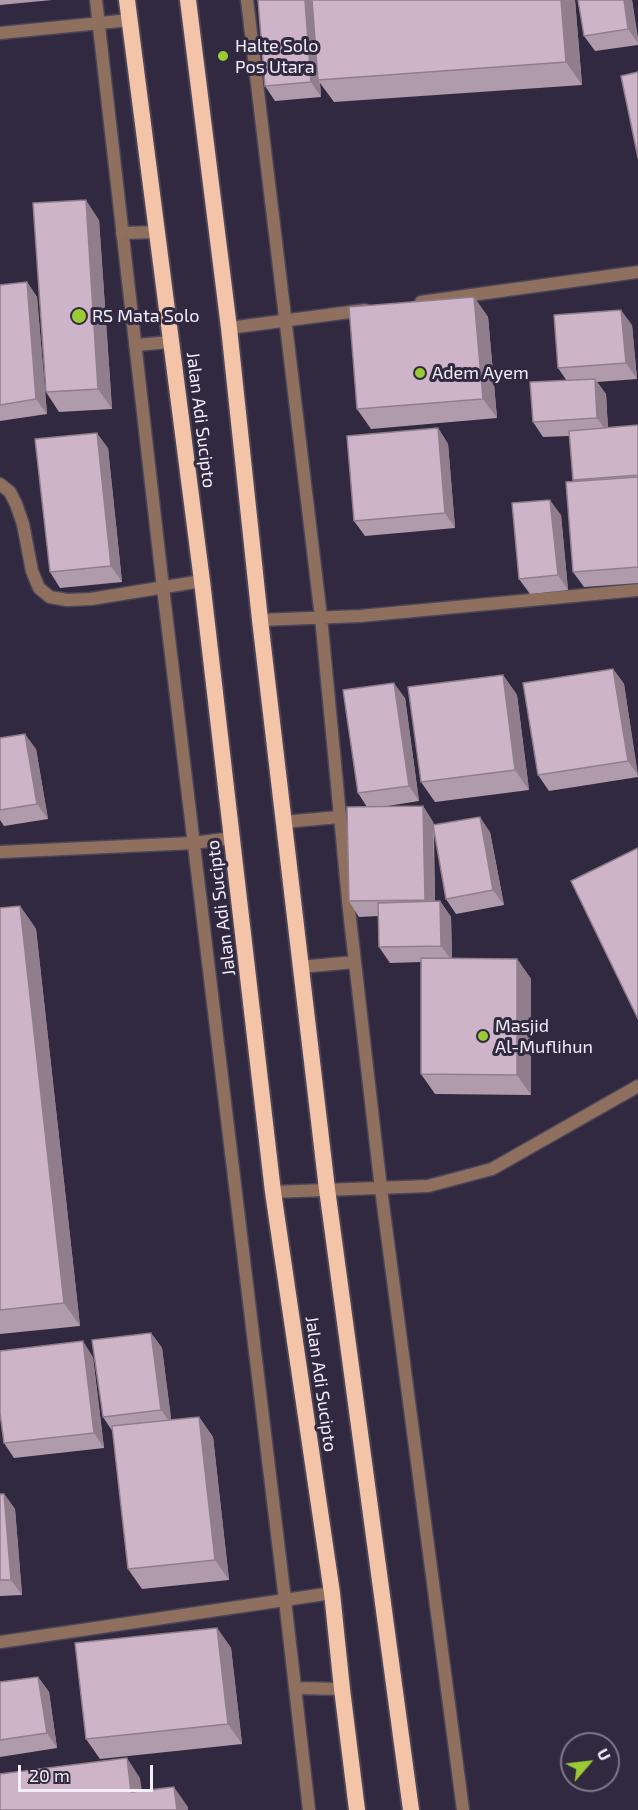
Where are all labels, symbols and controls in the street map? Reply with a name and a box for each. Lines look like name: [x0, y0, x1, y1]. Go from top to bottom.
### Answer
place label: Halte Solo Pos Utara: [235, 35, 319, 78]
marker: Halte Solo Pos Utara: [216, 49, 230, 63]
place label: RS Mata Solo: [92, 305, 200, 327]
marker: RS Mata Solo: [70, 307, 88, 325]
street label: Jalan Adi Sucipto: [182, 351, 220, 489]
place label: Adem Ayem: [432, 362, 529, 384]
marker: Adem Ayem: [413, 366, 427, 380]
street label: Jalan Adi Sucipto: [202, 839, 240, 977]
place label: Masjid Al-Muflihun: [495, 1015, 593, 1058]
marker: Masjid Al-Muflihun: [476, 1029, 490, 1043]
street label: Jalan Adi Sucipto: [301, 1315, 341, 1453]
north arrow: [560, 1732, 620, 1792]
text: U: [594, 1745, 616, 1764]
scale bar: [21, 1753, 156, 1791]
text: 20 m: [29, 1764, 70, 1786]

